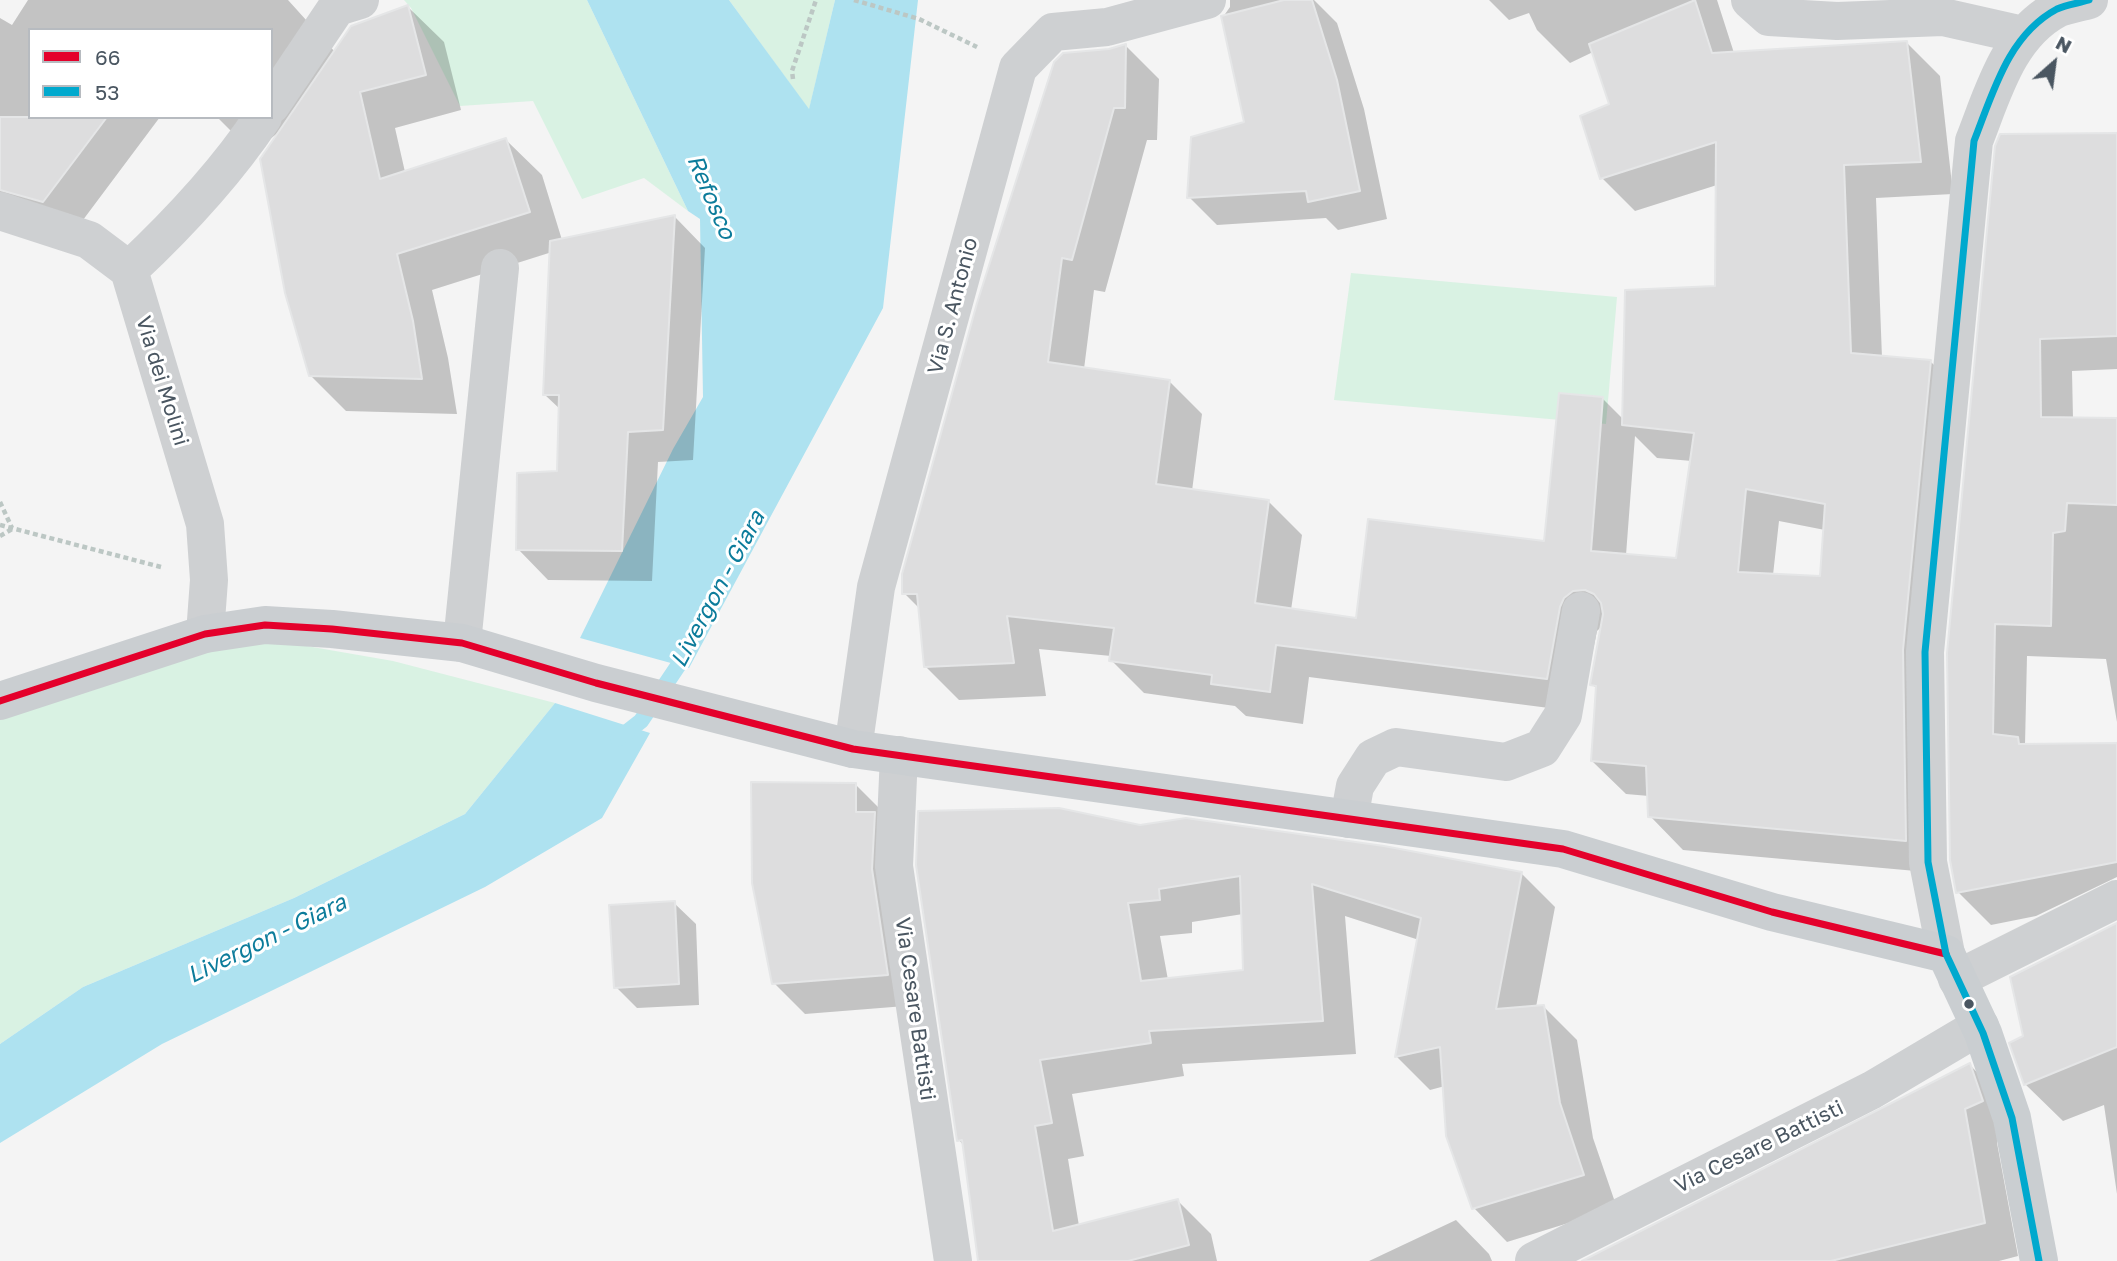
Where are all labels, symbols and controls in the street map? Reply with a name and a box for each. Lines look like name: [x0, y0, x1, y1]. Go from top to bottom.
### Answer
legend: [28, 28, 273, 119]
north arrow: [2019, 28, 2089, 98]
text: N: [2052, 30, 2076, 58]
text: 66: [95, 44, 120, 70]
text: 53: [95, 79, 119, 105]
water label: Refosco: [681, 151, 741, 243]
street label: Via S. Antonio: [923, 235, 983, 377]
street label: Via dei Molini: [130, 313, 194, 449]
water label: Livergon - Giara: [665, 506, 771, 672]
water label: Livergon - Giara: [183, 889, 351, 989]
street label: Via Cesare Battisti: [890, 916, 940, 1102]
unlabelled marker: [1962, 997, 1976, 1011]
street label: Via Cesare Battisti: [1670, 1095, 1848, 1199]

